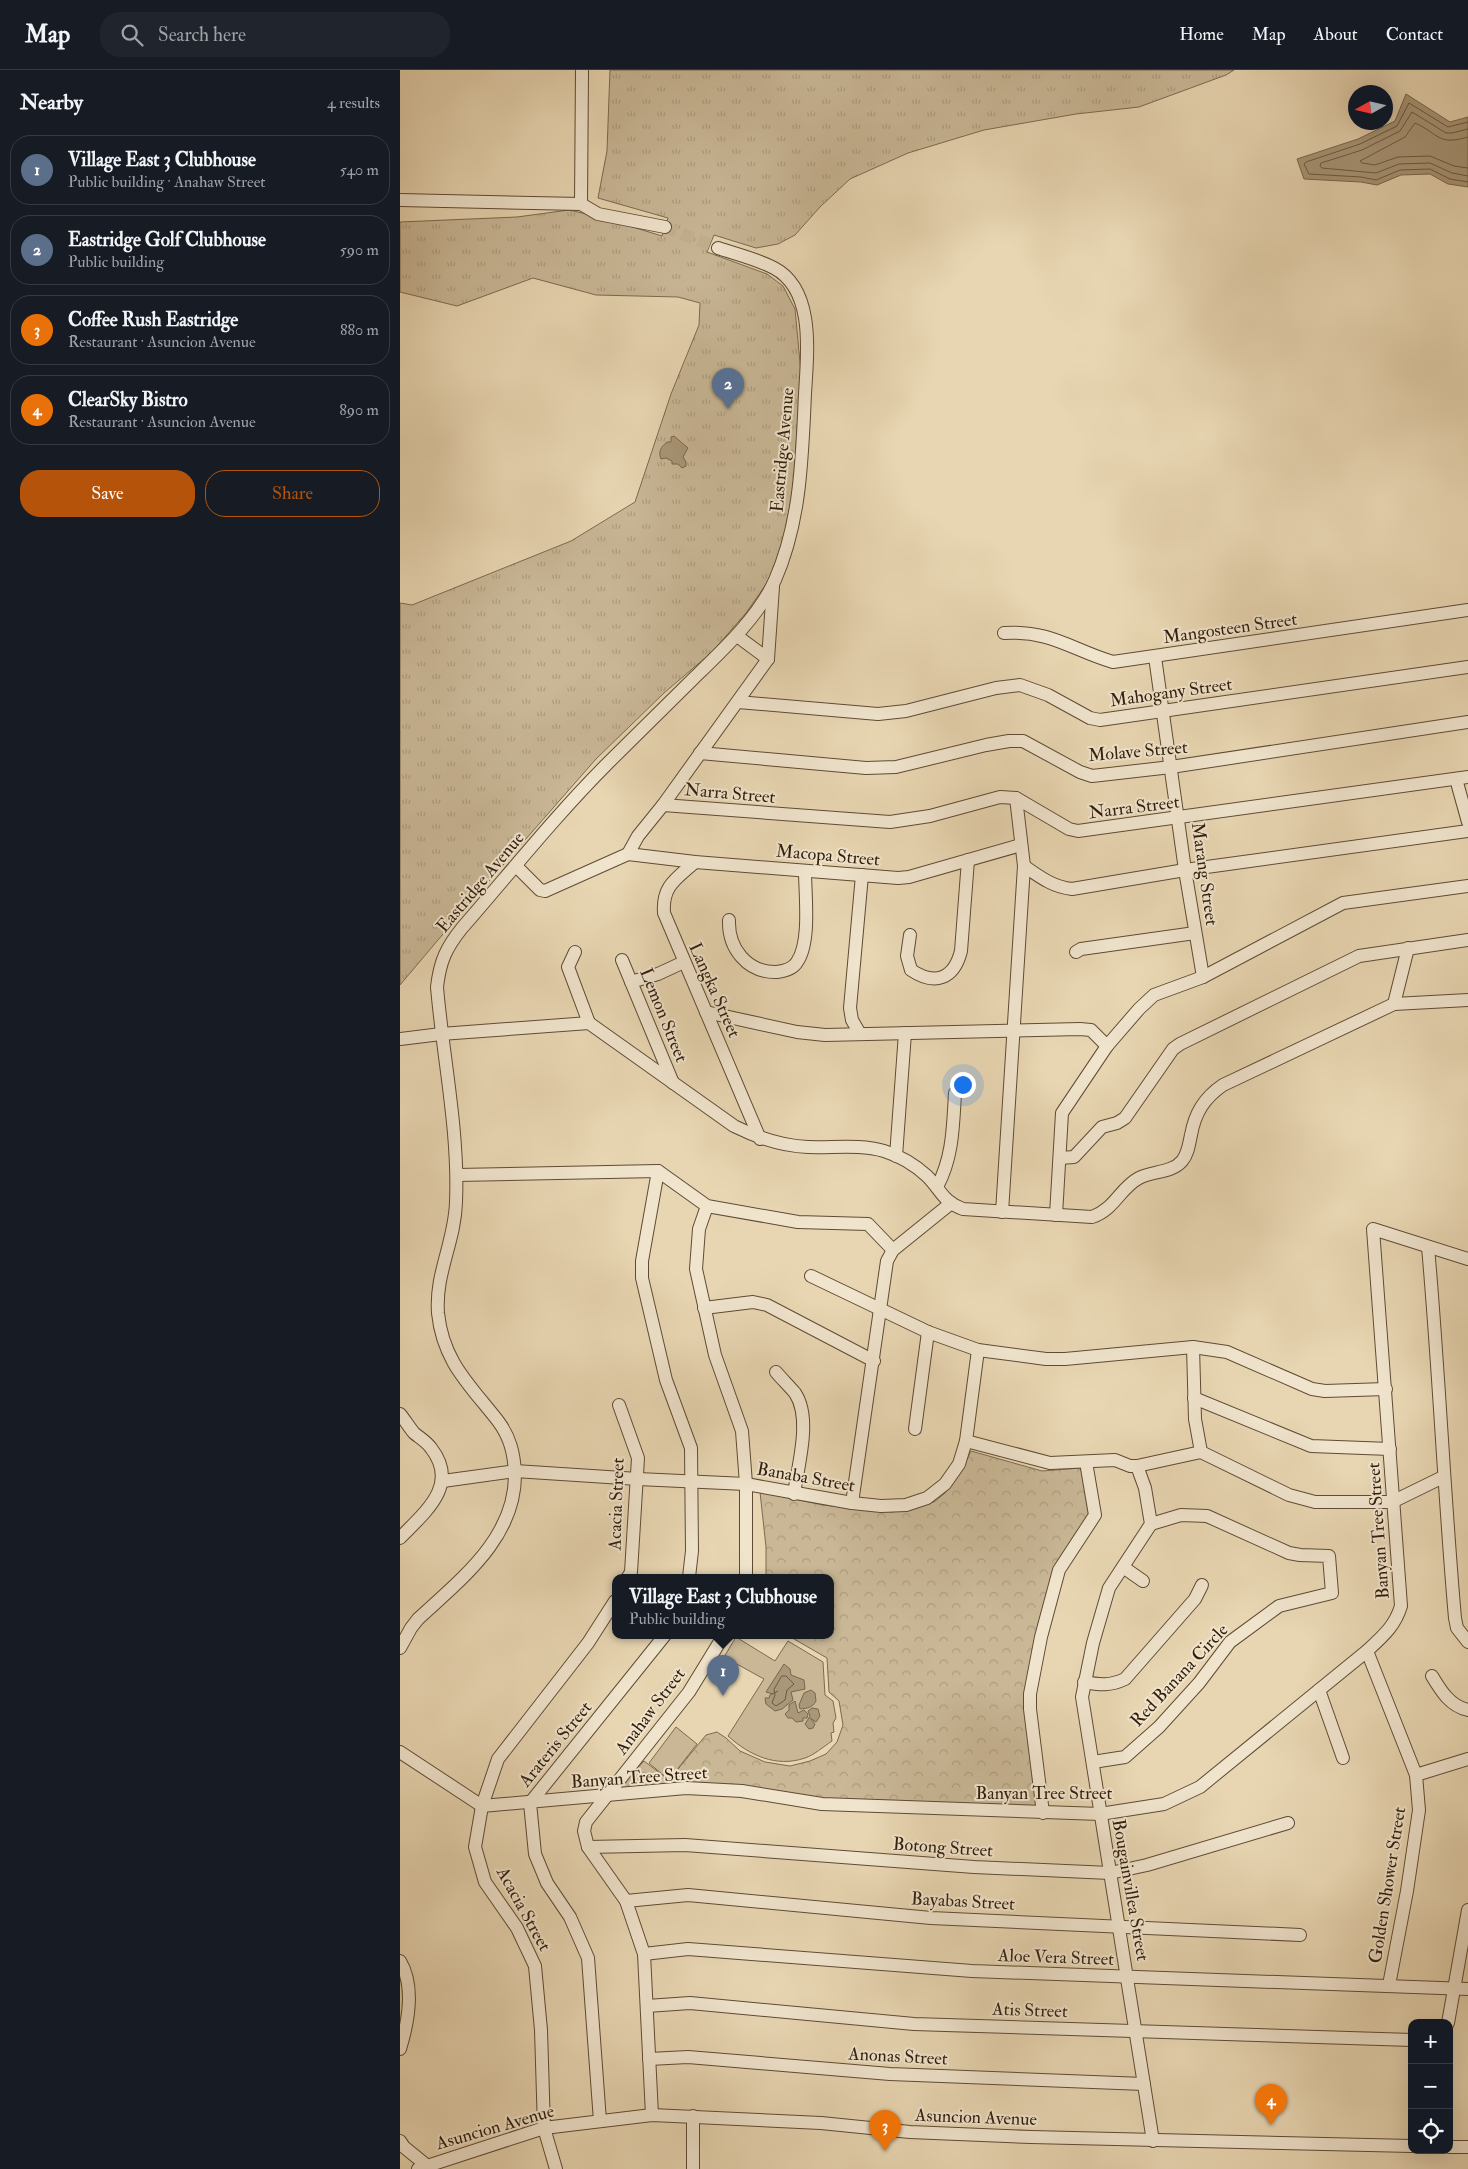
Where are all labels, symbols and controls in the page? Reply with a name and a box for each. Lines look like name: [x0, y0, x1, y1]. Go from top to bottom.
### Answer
search box: [100, 12, 450, 57]
text: Map: [25, 19, 70, 50]
icon: search: [118, 21, 146, 49]
text: Search here: [158, 23, 246, 47]
text: Home: [1179, 23, 1224, 46]
text: Map: [1252, 23, 1286, 46]
text: About: [1314, 23, 1358, 46]
text: Contact: [1386, 23, 1443, 46]
north arrow: [1348, 85, 1393, 130]
text: Nearby: [20, 89, 83, 116]
text: 4 results: [327, 93, 380, 113]
text: Village East 3 Clubhouse: [68, 148, 256, 172]
text: 1: [34, 160, 40, 180]
text: 540 m: [340, 160, 379, 180]
text: Public building · Anahaw Street: [68, 172, 266, 192]
text: Eastridge Golf Clubhouse: [68, 228, 266, 252]
text: 2: [33, 240, 41, 260]
text: 590 m: [340, 240, 379, 260]
text: Public building: [68, 252, 164, 272]
text: Coffee Rush Eastridge: [68, 308, 238, 332]
text: 3: [34, 320, 40, 340]
text: 880 m: [340, 320, 379, 340]
text: Restaurant · Asuncion Avenue: [68, 332, 256, 352]
pin: 2: [712, 368, 744, 409]
street label: Eastridge Avenue: [766, 386, 799, 513]
text: ClearSky Bistro: [68, 388, 188, 412]
text: 4: [33, 400, 41, 420]
text: 890 m: [339, 400, 379, 420]
text: Restaurant · Asuncion Avenue: [68, 412, 256, 432]
button: Save: [20, 470, 195, 517]
button: Share: [205, 470, 380, 517]
street label: Mangosteen Street: [1162, 608, 1299, 649]
street label: Mahogany Street: [1108, 673, 1234, 712]
street label: Molave Street: [1087, 736, 1189, 767]
street label: Narra Street: [684, 778, 776, 809]
street label: Narra Street: [1087, 791, 1181, 824]
street label: Marang Street: [1186, 821, 1223, 927]
street label: Eastridge Avenue: [431, 827, 530, 938]
street label: Macopa Street: [775, 839, 881, 872]
street label: Langka Street: [683, 939, 746, 1041]
street label: Lemon Street: [634, 965, 693, 1066]
your location: [950, 1072, 976, 1098]
street label: Acacia Street: [603, 1457, 630, 1552]
street label: Banaba Street: [755, 1458, 857, 1497]
street label: Banyan Tree Street: [1362, 1462, 1395, 1600]
popup: [612, 1574, 834, 1639]
text: Village East 3 Clubhouse: [629, 1585, 817, 1609]
text: Public building: [629, 1609, 725, 1629]
street label: Red Banana Circle: [1126, 1618, 1233, 1732]
pin: 1: [707, 1655, 739, 1696]
street label: Anahaw Street: [610, 1663, 691, 1760]
street label: Arateris Street: [513, 1697, 597, 1793]
street label: Banyan Tree Street: [570, 1761, 708, 1794]
street label: Banyan Tree Street: [976, 1782, 1113, 1805]
street label: Golden Shower Street: [1364, 1805, 1411, 1965]
street label: Bougainvillea Street: [1107, 1817, 1154, 1963]
street label: Botong Street: [892, 1833, 994, 1862]
street label: Acacia Street: [491, 1862, 556, 1956]
street label: Bayabas Street: [911, 1887, 1016, 1916]
street label: Aloe Vera Street: [997, 1944, 1115, 1971]
street label: Atis Street: [991, 1998, 1068, 2023]
map controls: [1408, 2019, 1453, 2154]
button: +: [1408, 2019, 1453, 2064]
street label: Anonas Street: [847, 2042, 948, 2071]
button: −: [1408, 2064, 1453, 2109]
pin: 4: [1255, 2084, 1287, 2125]
street label: Asuncion Avenue: [432, 2099, 557, 2156]
street label: Asuncion Avenue: [914, 2104, 1038, 2131]
button: locate: [1408, 2109, 1453, 2154]
pin: 3: [869, 2110, 901, 2151]

